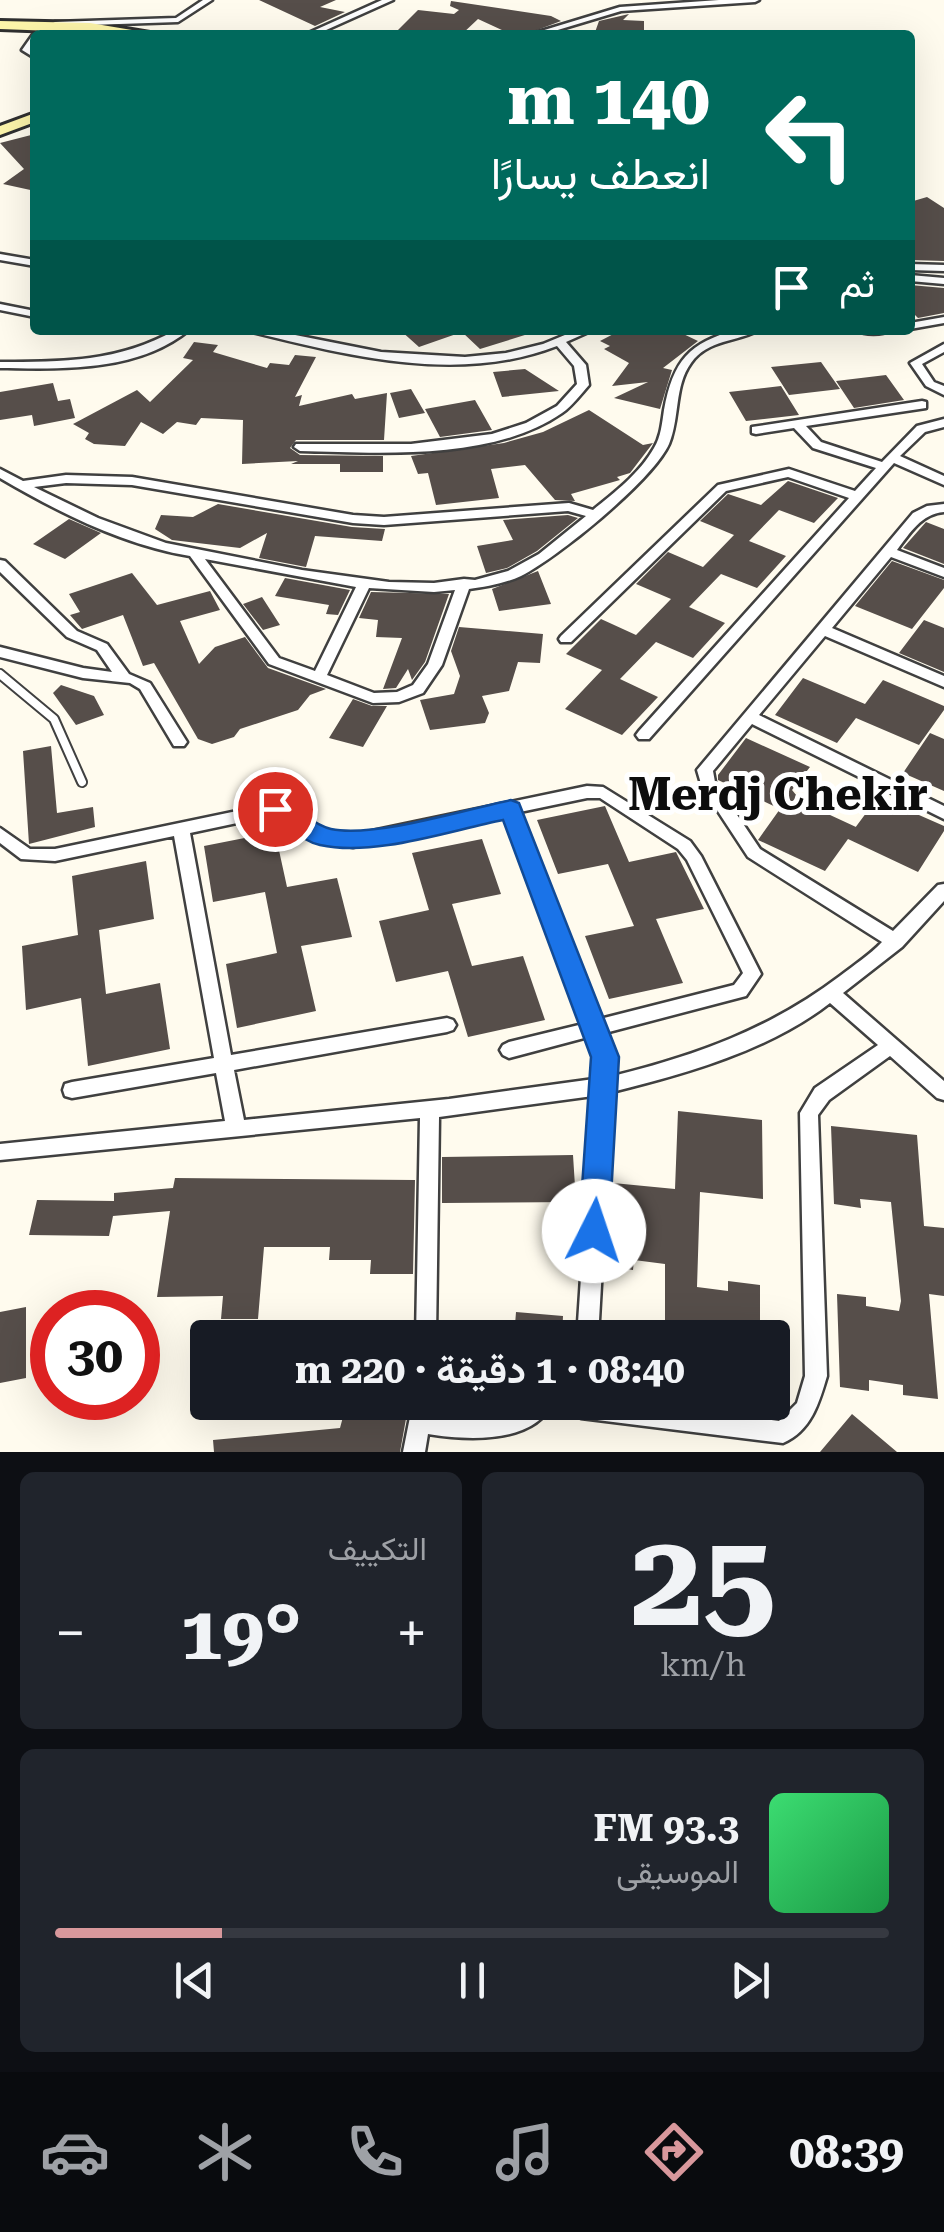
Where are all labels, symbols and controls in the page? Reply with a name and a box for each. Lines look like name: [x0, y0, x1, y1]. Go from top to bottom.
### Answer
text: 140 m: [507, 59, 710, 141]
icon: left: [745, 70, 875, 200]
text: انعطف يسارًا: [491, 147, 710, 200]
icon: arrive: [764, 260, 819, 315]
text: ثم: [839, 262, 875, 306]
pin: [233, 767, 318, 852]
district label: Merdj Chekir: [628, 768, 928, 821]
icon: arrive: [248, 782, 303, 837]
position arrow: [542, 1179, 646, 1283]
speed limit sign: 30: [30, 1290, 160, 1420]
text: 08:40 · 1 دقيقة · 220 m: [295, 1348, 685, 1392]
text: 25: [630, 1504, 776, 1657]
text: التكييف: [328, 1530, 427, 1568]
text: 19°: [180, 1589, 302, 1677]
text: −: [55, 1601, 86, 1665]
text: +: [396, 1601, 427, 1665]
text: km/h: [660, 1646, 746, 1684]
text: 93.3 FM: [593, 1806, 739, 1850]
text: الموسيقى: [616, 1853, 739, 1891]
icon: previous: [167, 1953, 222, 2008]
icon: pause: [445, 1953, 500, 2008]
icon: next: [723, 1953, 778, 2008]
icon: car: [40, 2117, 110, 2187]
icon: climate: [190, 2117, 260, 2187]
icon: phone: [340, 2117, 410, 2187]
icon: music: [490, 2117, 560, 2187]
icon: directions: [639, 2117, 709, 2187]
text: 08:39: [789, 2126, 904, 2179]

